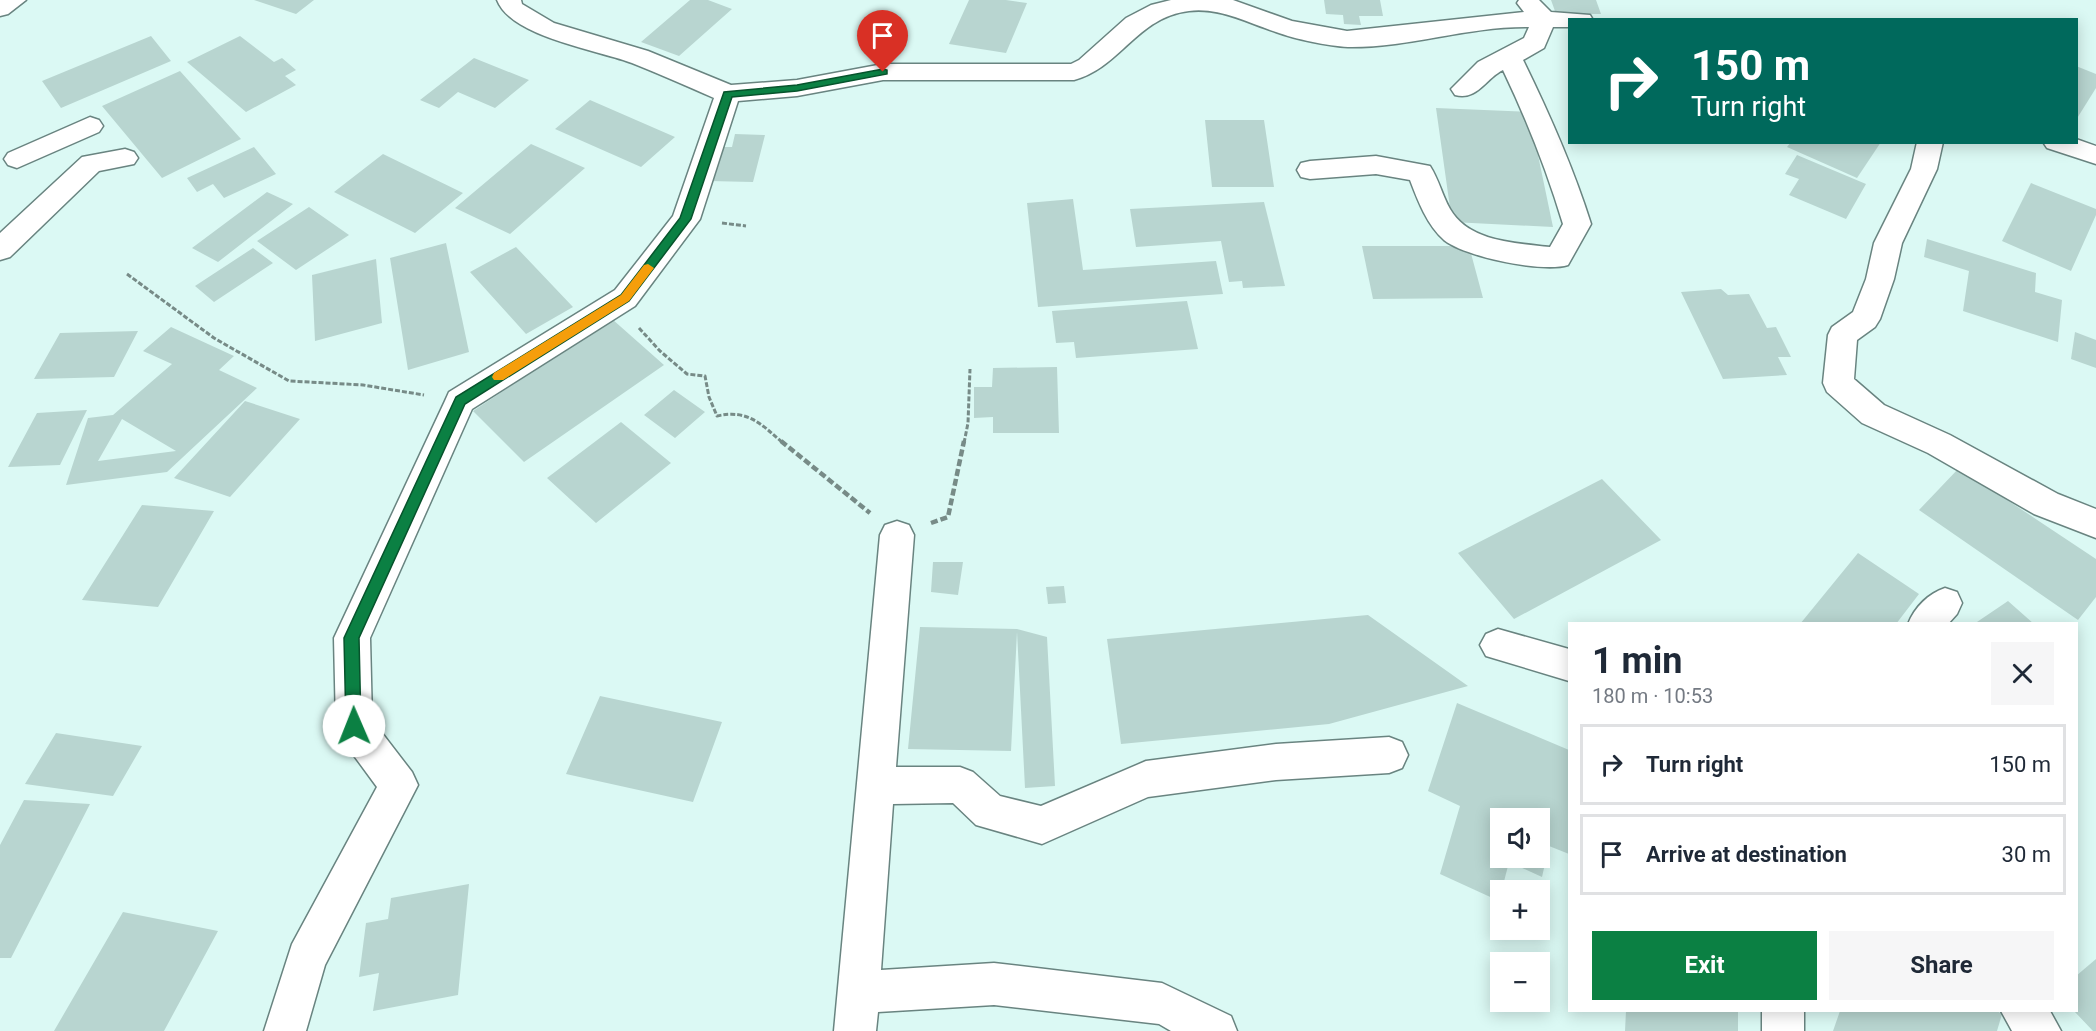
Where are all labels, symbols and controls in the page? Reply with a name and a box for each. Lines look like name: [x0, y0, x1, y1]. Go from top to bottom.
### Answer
pin: [857, 10, 908, 72]
icon: arrive: [866, 19, 899, 52]
text: 150 m: [1691, 41, 1810, 90]
icon: right: [1592, 42, 1670, 120]
text: Turn right: [1691, 91, 1806, 123]
text: 1 min: [1592, 640, 1683, 682]
button: close: [1991, 642, 2054, 705]
text: 180 m · 10:53: [1592, 684, 1713, 708]
position arrow: [322, 694, 386, 758]
icon: right: [1595, 748, 1628, 781]
text: Turn right: [1646, 752, 1743, 777]
text: 150 m: [1989, 752, 2051, 777]
map controls: [1490, 808, 1550, 1012]
button: sound: [1490, 808, 1550, 868]
icon: arrive: [1595, 838, 1628, 871]
text: Arrive at destination: [1646, 842, 1847, 867]
text: 30 m: [2002, 842, 2051, 867]
button: +: [1490, 880, 1550, 940]
button: Exit: [1592, 931, 1817, 1000]
button: Share: [1829, 931, 2054, 1000]
button: −: [1490, 952, 1550, 1012]

